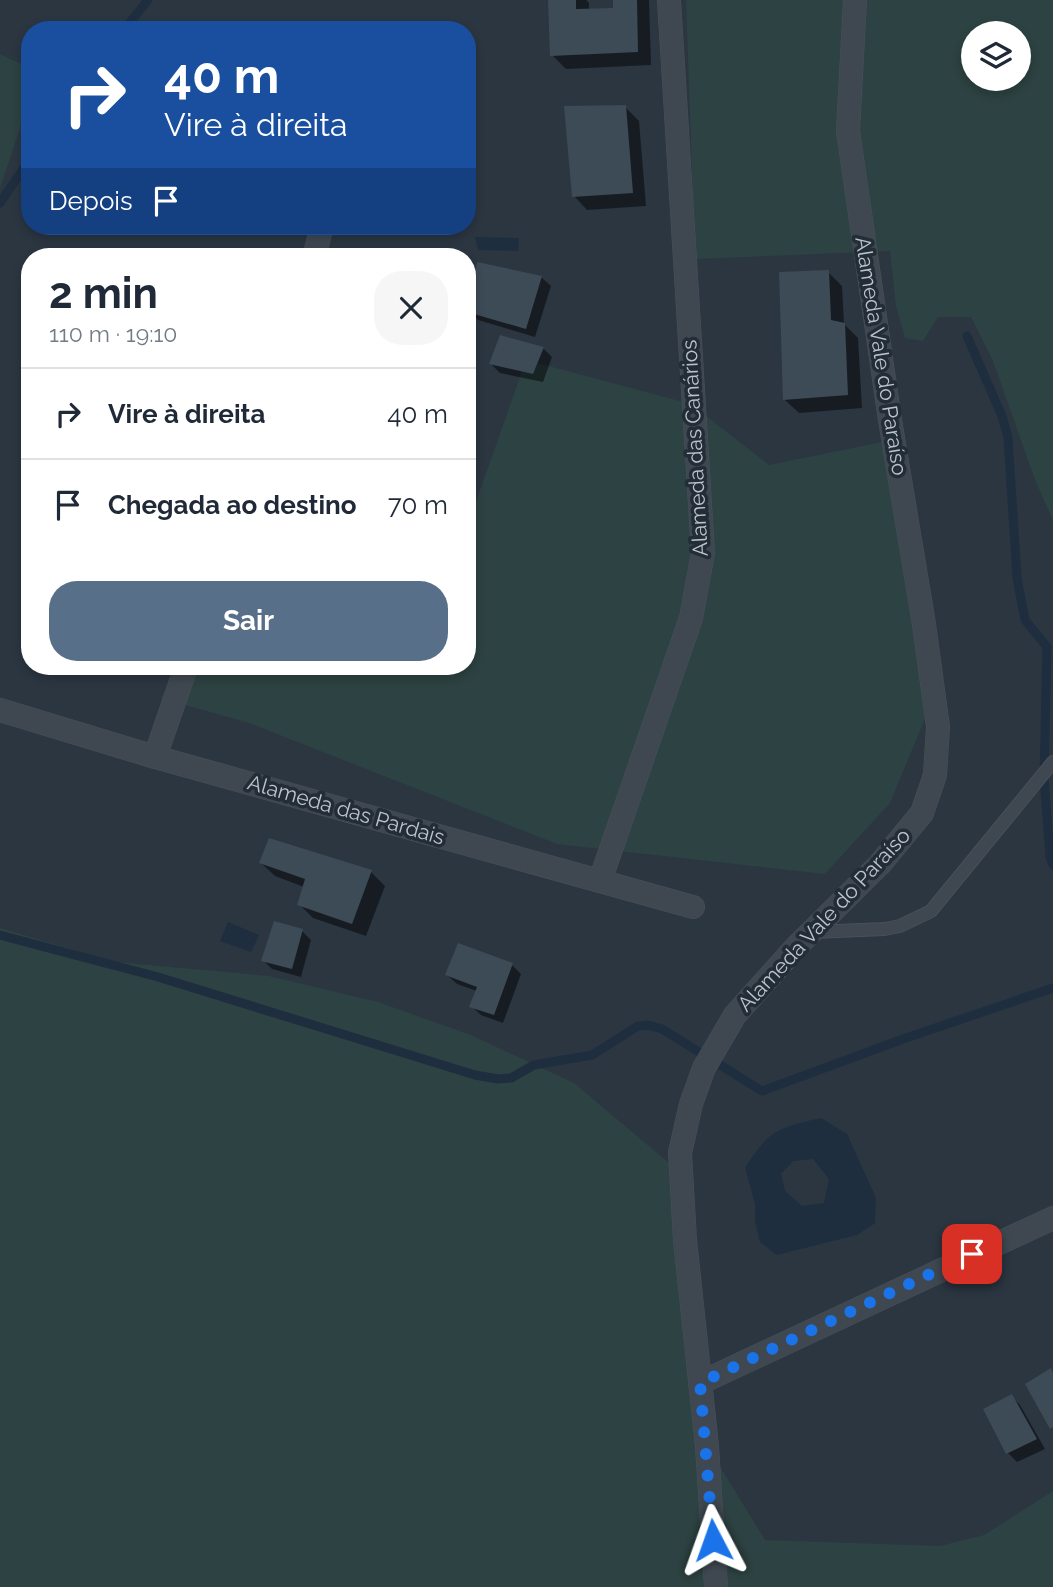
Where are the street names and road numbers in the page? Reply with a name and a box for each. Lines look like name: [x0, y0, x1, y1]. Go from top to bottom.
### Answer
street label: Alameda Vale do Paraíso: [850, 235, 913, 477]
street label: Alameda das Canários: [676, 339, 713, 557]
street label: Alameda das Pardais: [245, 769, 447, 850]
street label: Alameda Vale do Paraíso: [732, 823, 915, 1016]

